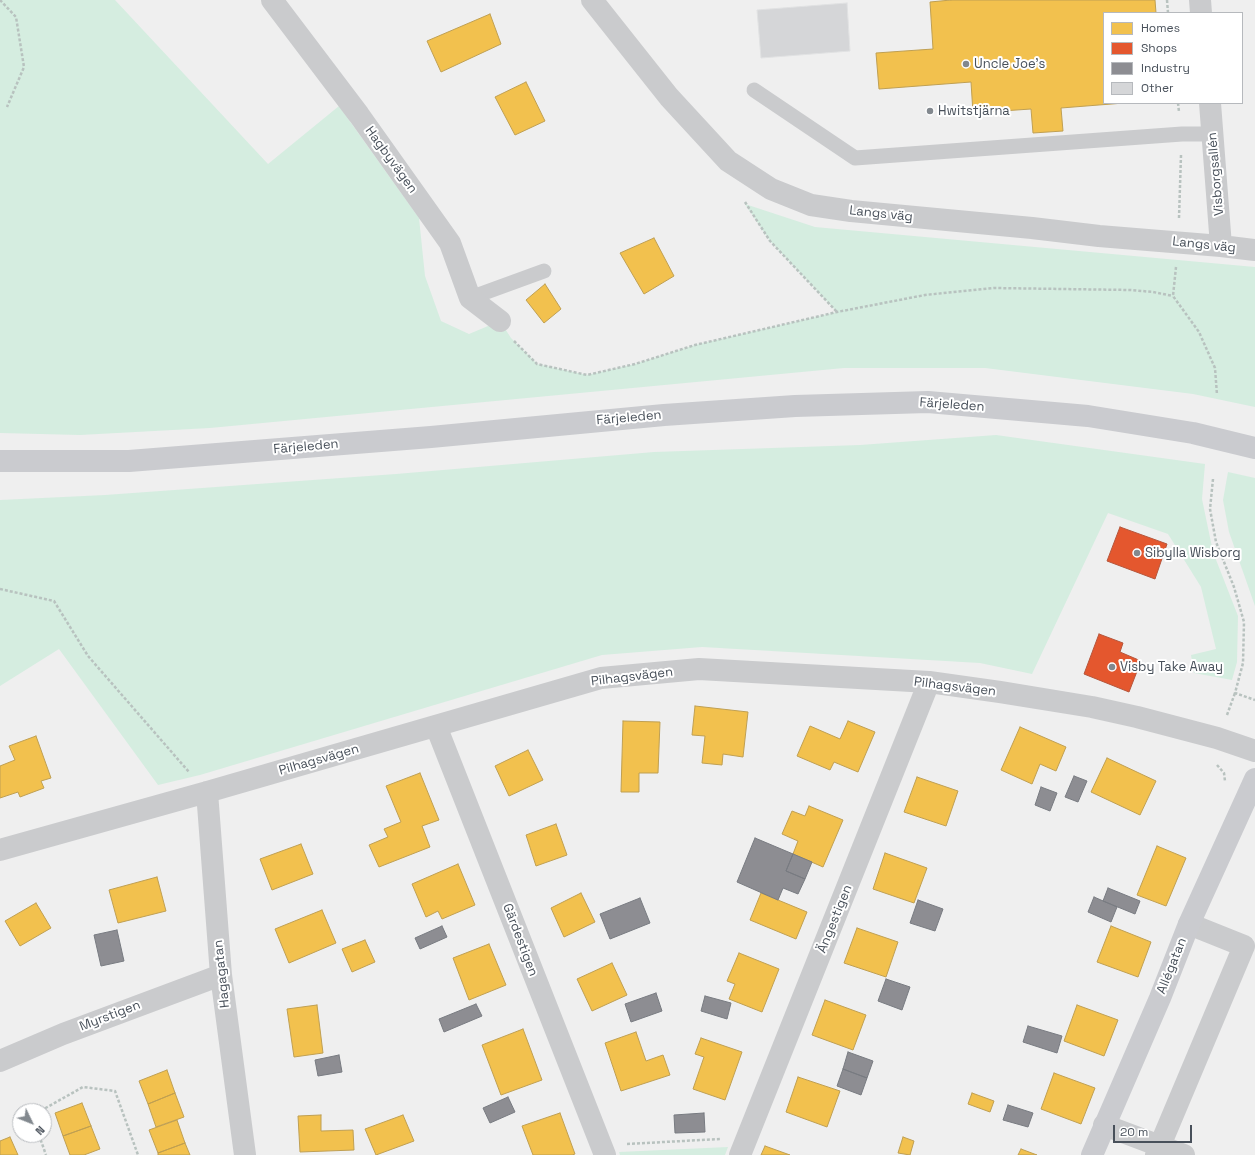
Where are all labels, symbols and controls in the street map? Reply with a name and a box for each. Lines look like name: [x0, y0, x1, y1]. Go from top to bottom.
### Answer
legend: [1103, 12, 1243, 104]
text: Homes: [1141, 20, 1180, 36]
text: Shops: [1141, 40, 1177, 56]
place label: Uncle Joe's: [974, 56, 1045, 72]
marker: Uncle Joe's: [961, 59, 971, 69]
text: Industry: [1141, 60, 1190, 76]
text: Other: [1141, 80, 1174, 96]
place label: Hwitstjärna: [938, 103, 1010, 119]
marker: Hwitstjärna: [925, 106, 935, 116]
street label: Hagbyvägen: [362, 124, 420, 196]
street label: Visborgsallén: [1205, 132, 1227, 216]
street label: Langs väg: [849, 203, 913, 225]
street label: Langs väg: [1172, 234, 1236, 256]
street label: Färjeleden: [919, 395, 985, 415]
street label: Färjeleden: [596, 407, 662, 429]
street label: Färjeleden: [273, 436, 339, 458]
place label: Sibylla Wisborg: [1145, 545, 1240, 561]
marker: Sibylla Wisborg: [1132, 548, 1142, 558]
place label: Visby Take Away: [1120, 659, 1223, 675]
marker: Visby Take Away: [1107, 662, 1117, 672]
street label: Pilhagsvägen: [590, 664, 674, 690]
street label: Pilhagsvägen: [913, 674, 997, 700]
street label: Pilhagsvägen: [277, 741, 361, 779]
street label: Ängestigen: [814, 883, 856, 955]
street label: Gärdestigen: [499, 901, 541, 979]
street label: Allégatan: [1154, 936, 1190, 996]
street label: Hagagatan: [211, 939, 233, 1009]
street label: Myrstigen: [77, 997, 143, 1035]
north arrow: [12, 1103, 52, 1143]
scale bar: [1115, 1117, 1194, 1143]
text: N: [32, 1123, 48, 1138]
text: 20 m: [1120, 1124, 1148, 1140]

